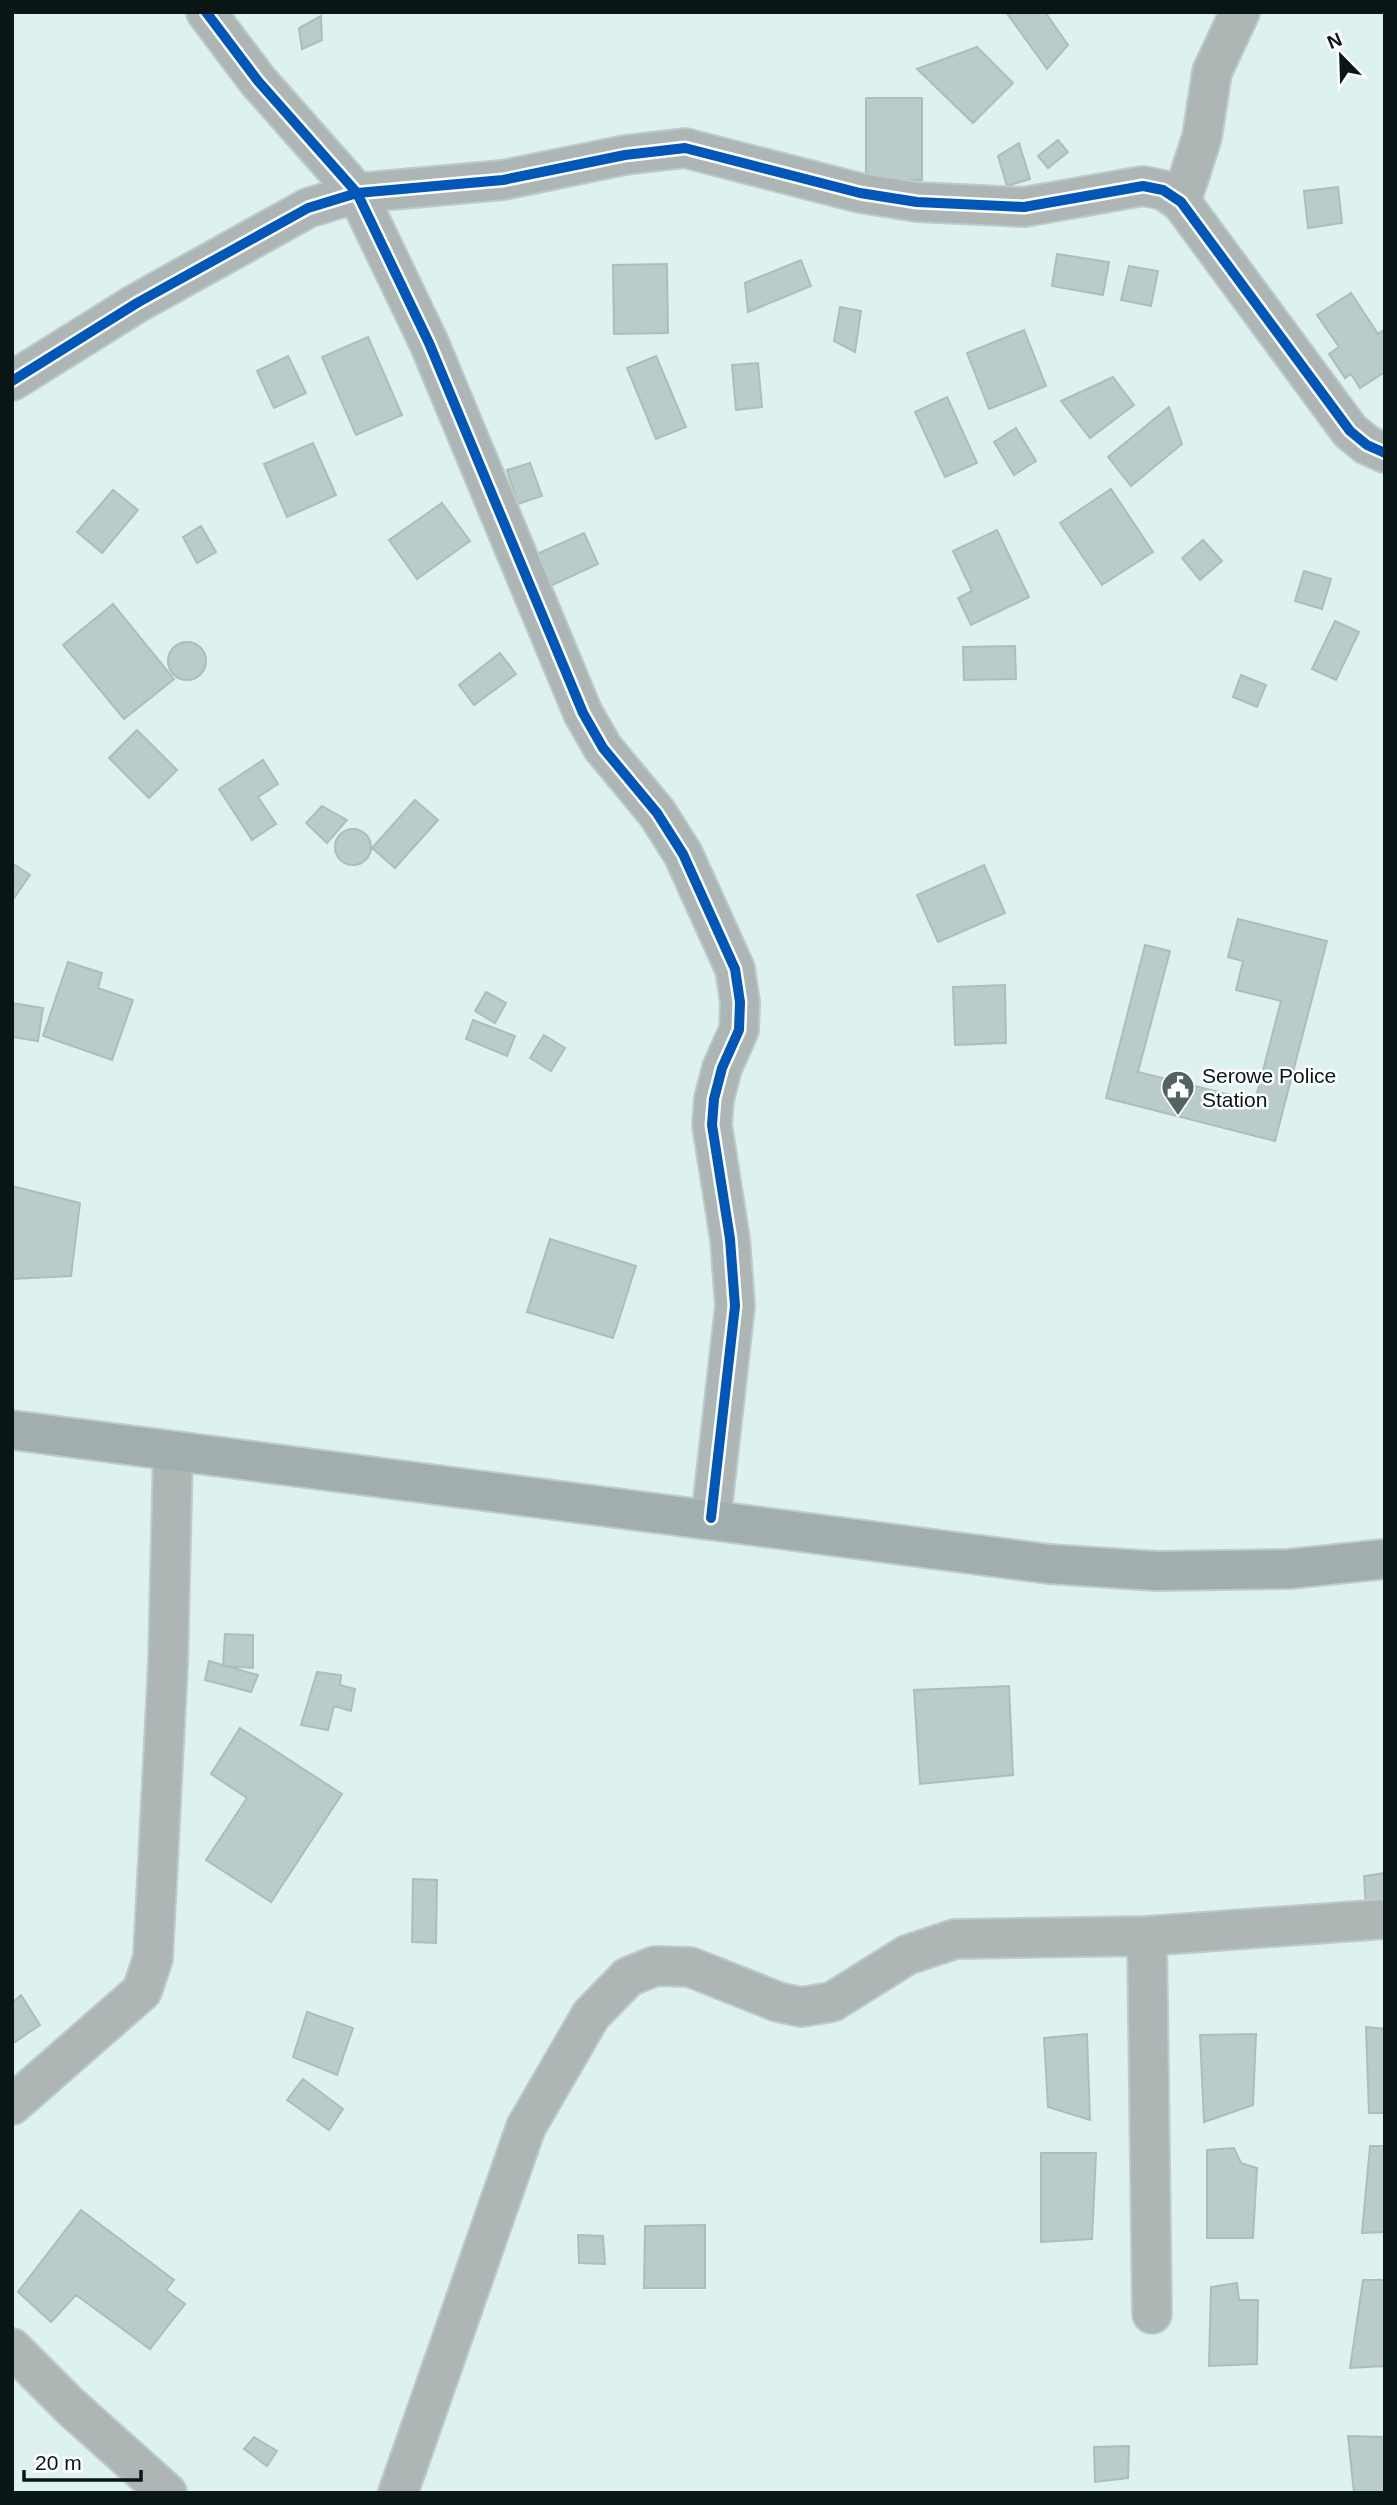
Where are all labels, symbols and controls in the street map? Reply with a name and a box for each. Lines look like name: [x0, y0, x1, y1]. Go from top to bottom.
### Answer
north arrow: [1306, 21, 1376, 91]
text: N: [1324, 28, 1345, 53]
place label: Serowe Police Station: [1202, 1064, 1336, 1111]
public building icon: Serowe Police Station: [1159, 1068, 1197, 1117]
scale bar: [24, 2438, 142, 2482]
text: 20 m: [35, 2451, 82, 2474]

